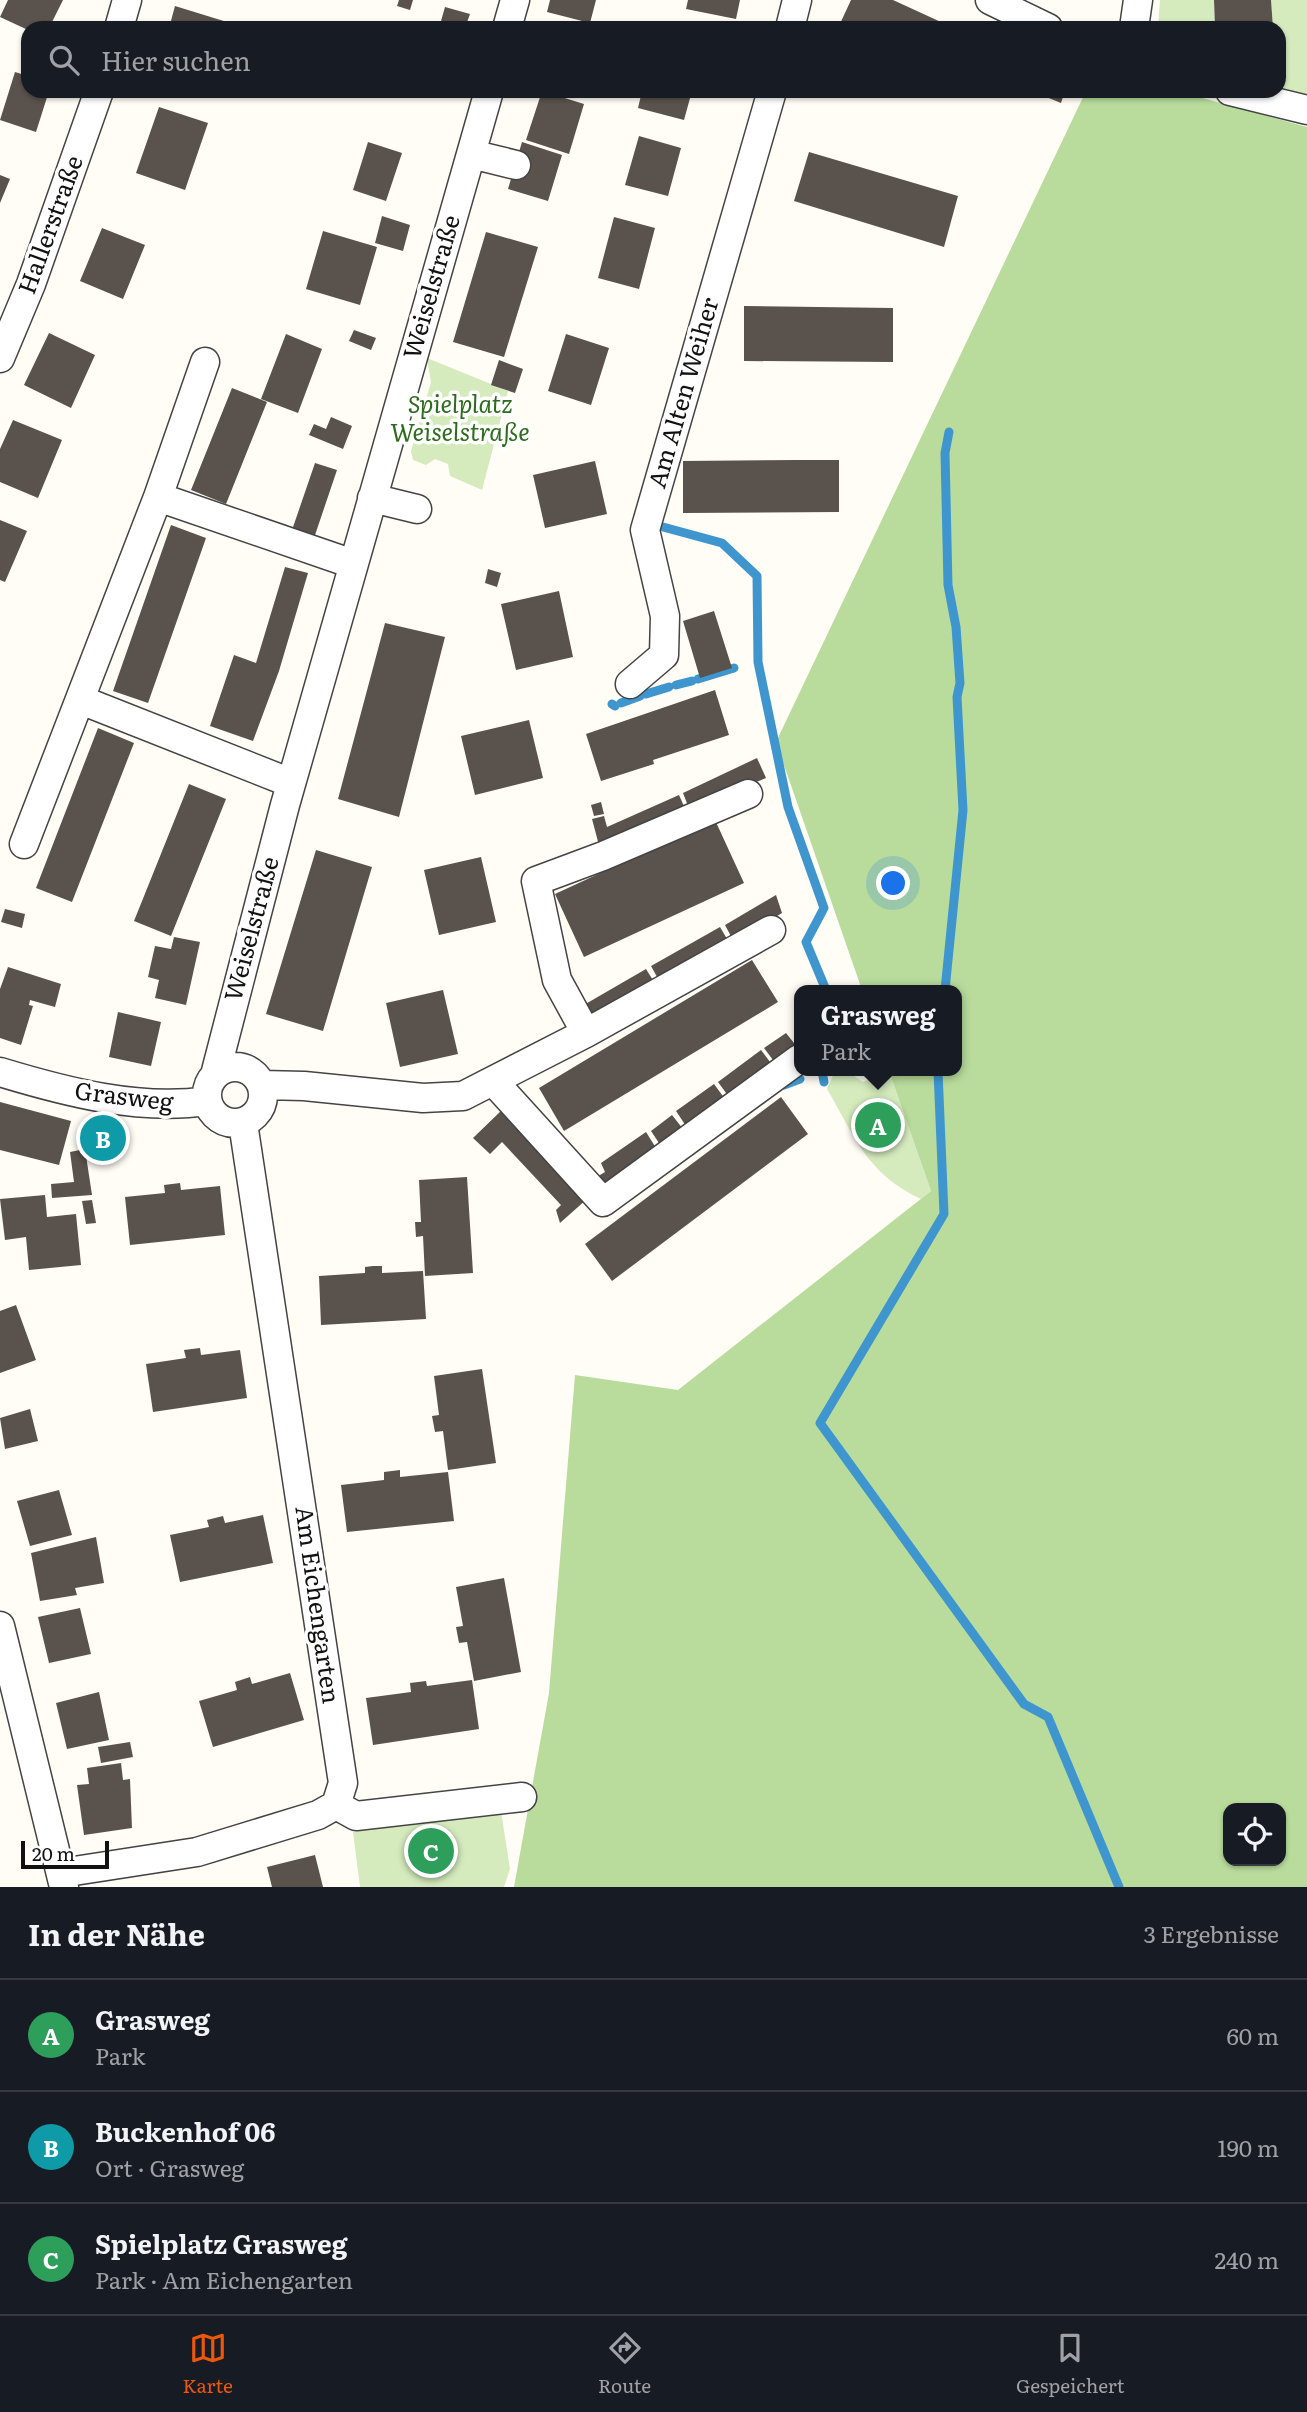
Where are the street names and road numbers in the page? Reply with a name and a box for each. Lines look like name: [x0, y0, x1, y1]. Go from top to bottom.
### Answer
street label: Hallerstraße: [7, 150, 90, 298]
street label: Weiselstraße: [392, 210, 467, 362]
street label: Am Alten Weiher: [638, 292, 726, 492]
street label: Weiselstraße: [213, 852, 286, 1004]
street label: Grasweg: [73, 1071, 176, 1118]
street label: Am Eichengarten: [288, 1504, 351, 1706]

